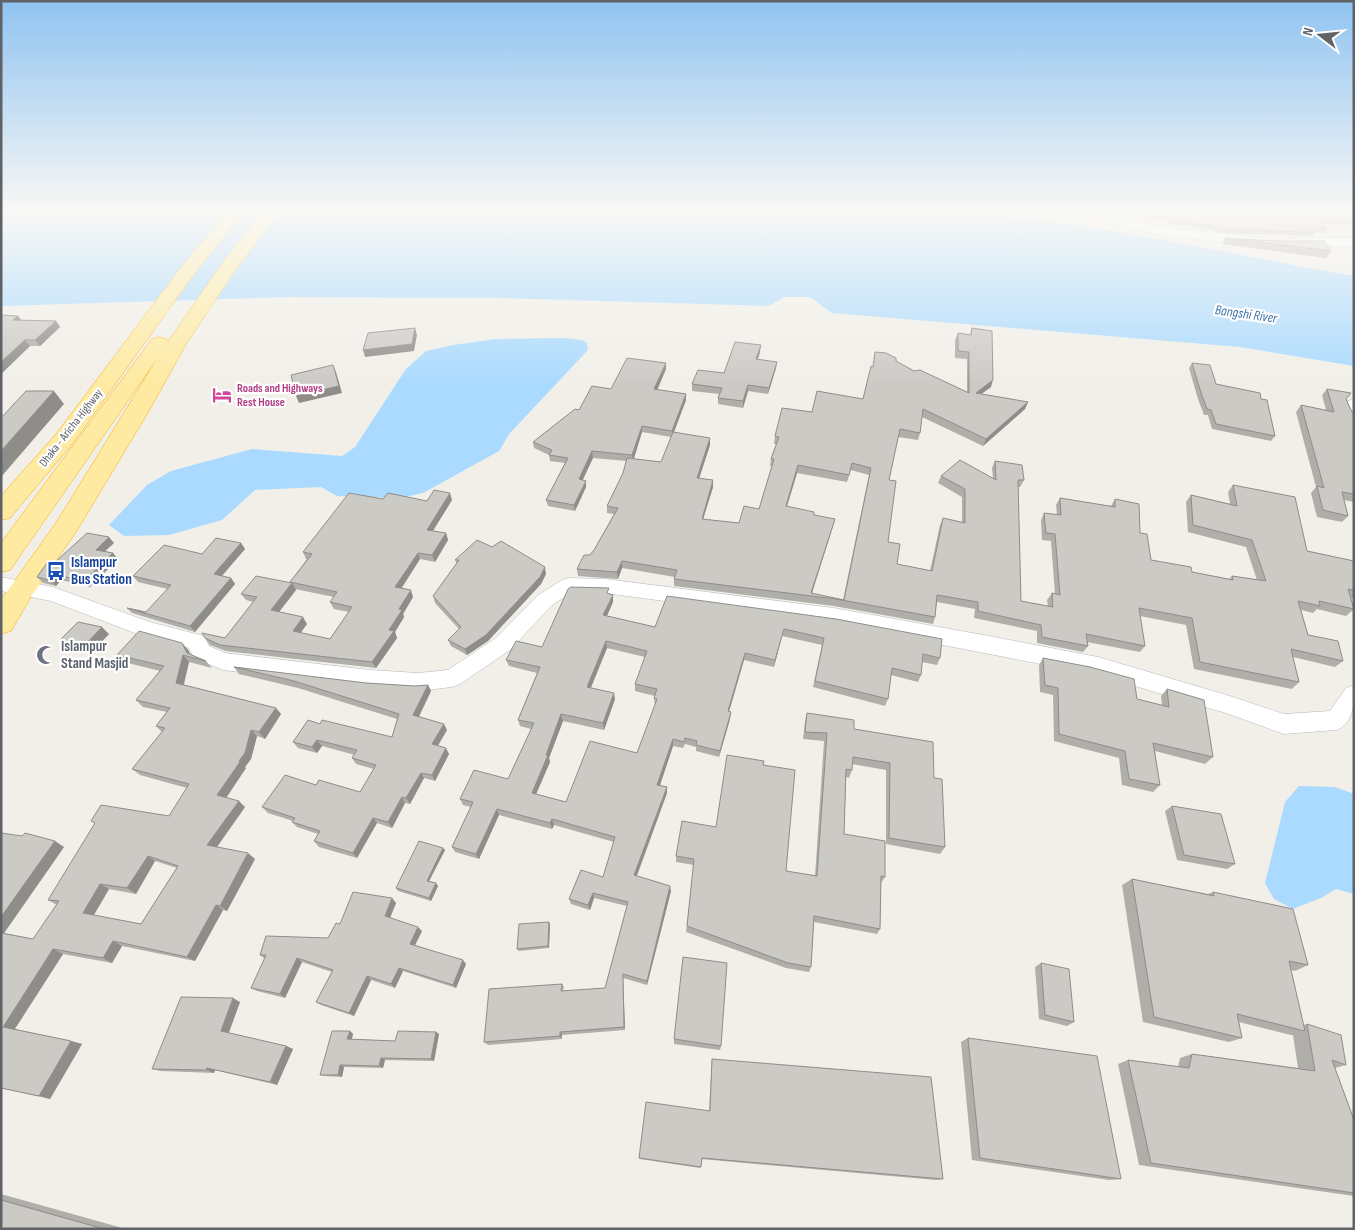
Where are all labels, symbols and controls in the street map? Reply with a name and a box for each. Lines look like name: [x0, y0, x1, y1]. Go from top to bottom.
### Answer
north arrow: [1295, 10, 1345, 60]
text: N: [1299, 26, 1317, 37]
water label: Bangshi River: [1214, 301, 1279, 327]
place label: Roads and Highways Rest House: [237, 381, 323, 410]
hotel icon: Roads and Highways Rest House: [211, 384, 233, 406]
street label: Dhaka - Aricha Highway: [36, 386, 106, 470]
place label: Islampur Bus Station: [71, 553, 132, 589]
bus stop icon: Islampur Bus Station: [45, 560, 67, 582]
place label: Islampur Stand Masjid: [61, 637, 128, 673]
mosque icon: Islampur Stand Masjid: [35, 644, 57, 666]

